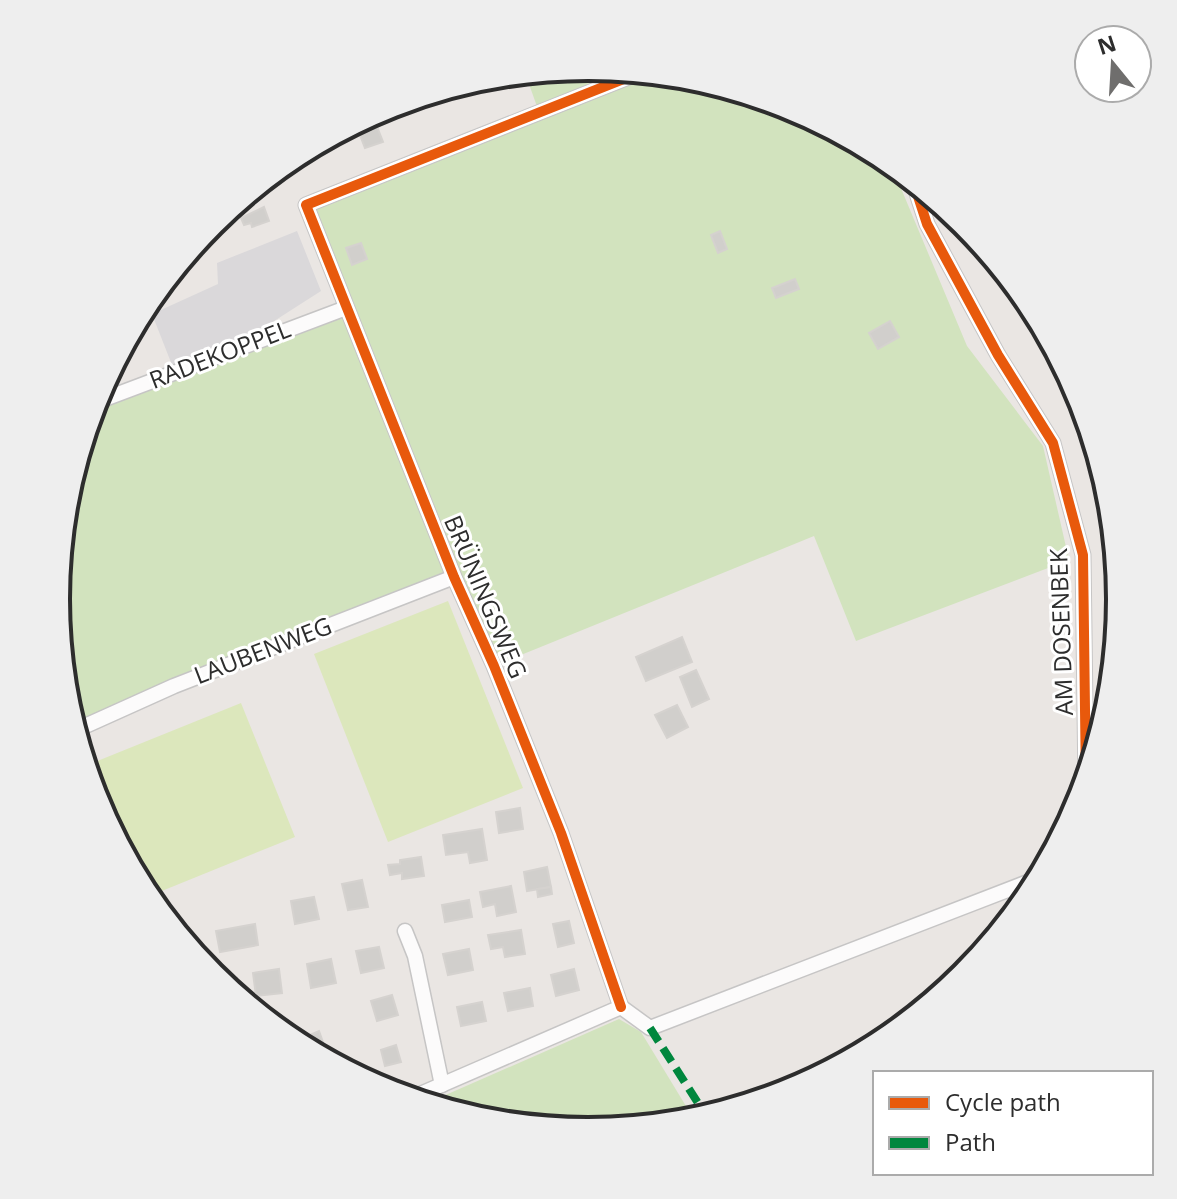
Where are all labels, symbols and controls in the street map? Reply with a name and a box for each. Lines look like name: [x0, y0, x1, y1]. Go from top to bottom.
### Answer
north arrow: [1073, 24, 1153, 104]
text: N: [1093, 27, 1120, 61]
street label: RADEKOPPEL: [144, 312, 295, 396]
street label: BRÜNINGSWEG: [437, 510, 536, 683]
street label: AM DOSENBEK: [1041, 548, 1080, 716]
street label: LAUBENWEG: [189, 608, 336, 691]
legend: [873, 1071, 1153, 1175]
text: Cycle path: [945, 1085, 1061, 1118]
text: Path: [945, 1125, 996, 1158]

